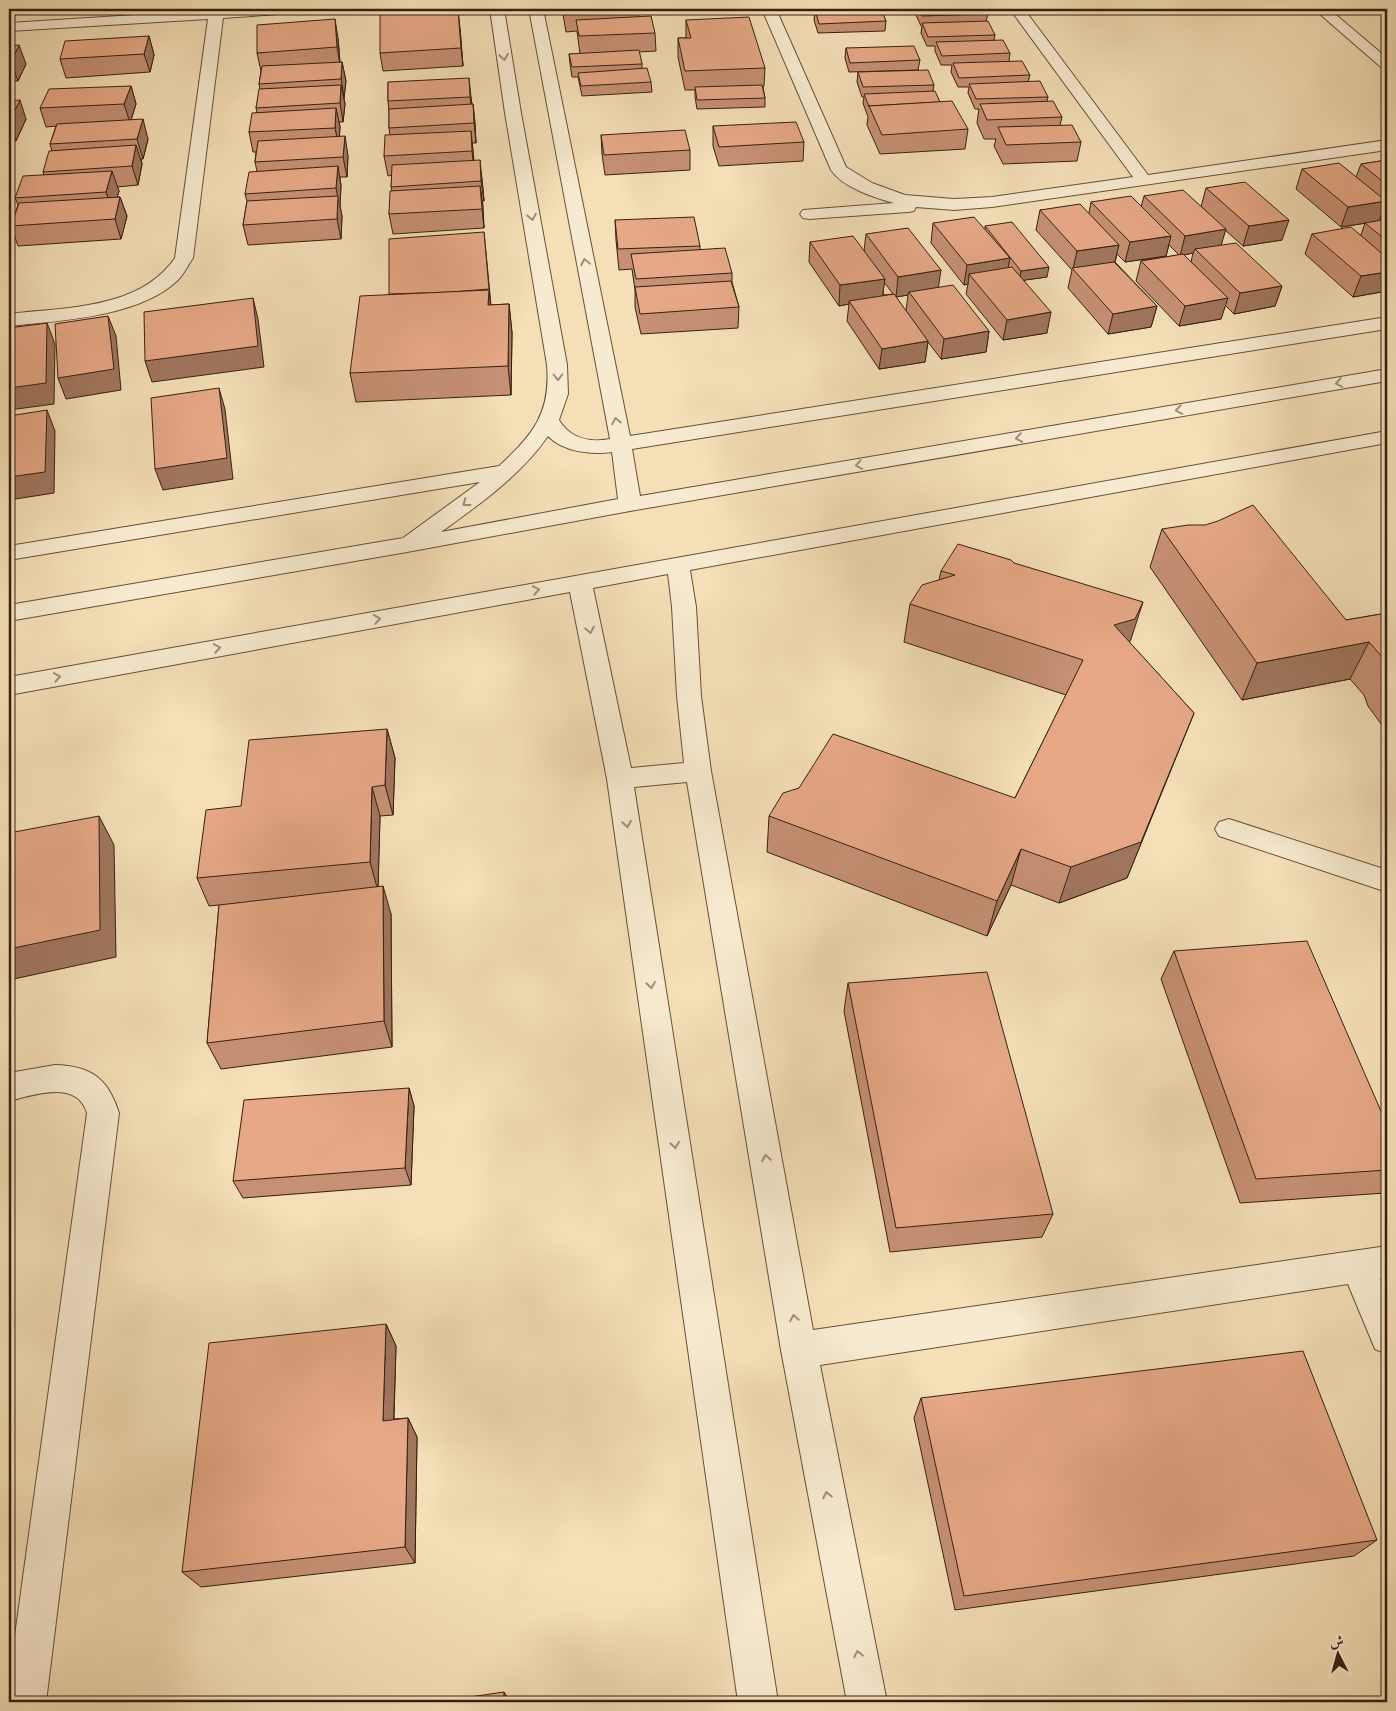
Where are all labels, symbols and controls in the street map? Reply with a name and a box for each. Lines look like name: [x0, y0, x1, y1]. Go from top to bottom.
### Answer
one-way arrow: [498, 53, 509, 61]
one-way arrow: [527, 213, 537, 221]
one-way arrow: [580, 257, 591, 266]
one-way arrow: [553, 374, 563, 382]
one-way arrow: [1335, 377, 1344, 387]
one-way arrow: [1175, 405, 1183, 415]
one-way arrow: [611, 417, 622, 426]
one-way arrow: [1014, 432, 1023, 442]
one-way arrow: [854, 459, 863, 469]
one-way arrow: [462, 497, 472, 506]
one-way arrow: [532, 586, 541, 596]
one-way arrow: [372, 615, 381, 625]
one-way arrow: [585, 625, 595, 634]
one-way arrow: [212, 644, 221, 654]
one-way arrow: [52, 672, 61, 683]
one-way arrow: [621, 820, 631, 828]
one-way arrow: [645, 980, 655, 989]
one-way arrow: [669, 1141, 679, 1150]
one-way arrow: [761, 1154, 771, 1162]
one-way arrow: [789, 1314, 799, 1322]
one-way arrow: [823, 1490, 833, 1499]
north arrow: [1314, 1628, 1364, 1678]
text: ش: [1329, 1632, 1345, 1652]
one-way arrow: [853, 1650, 864, 1659]

